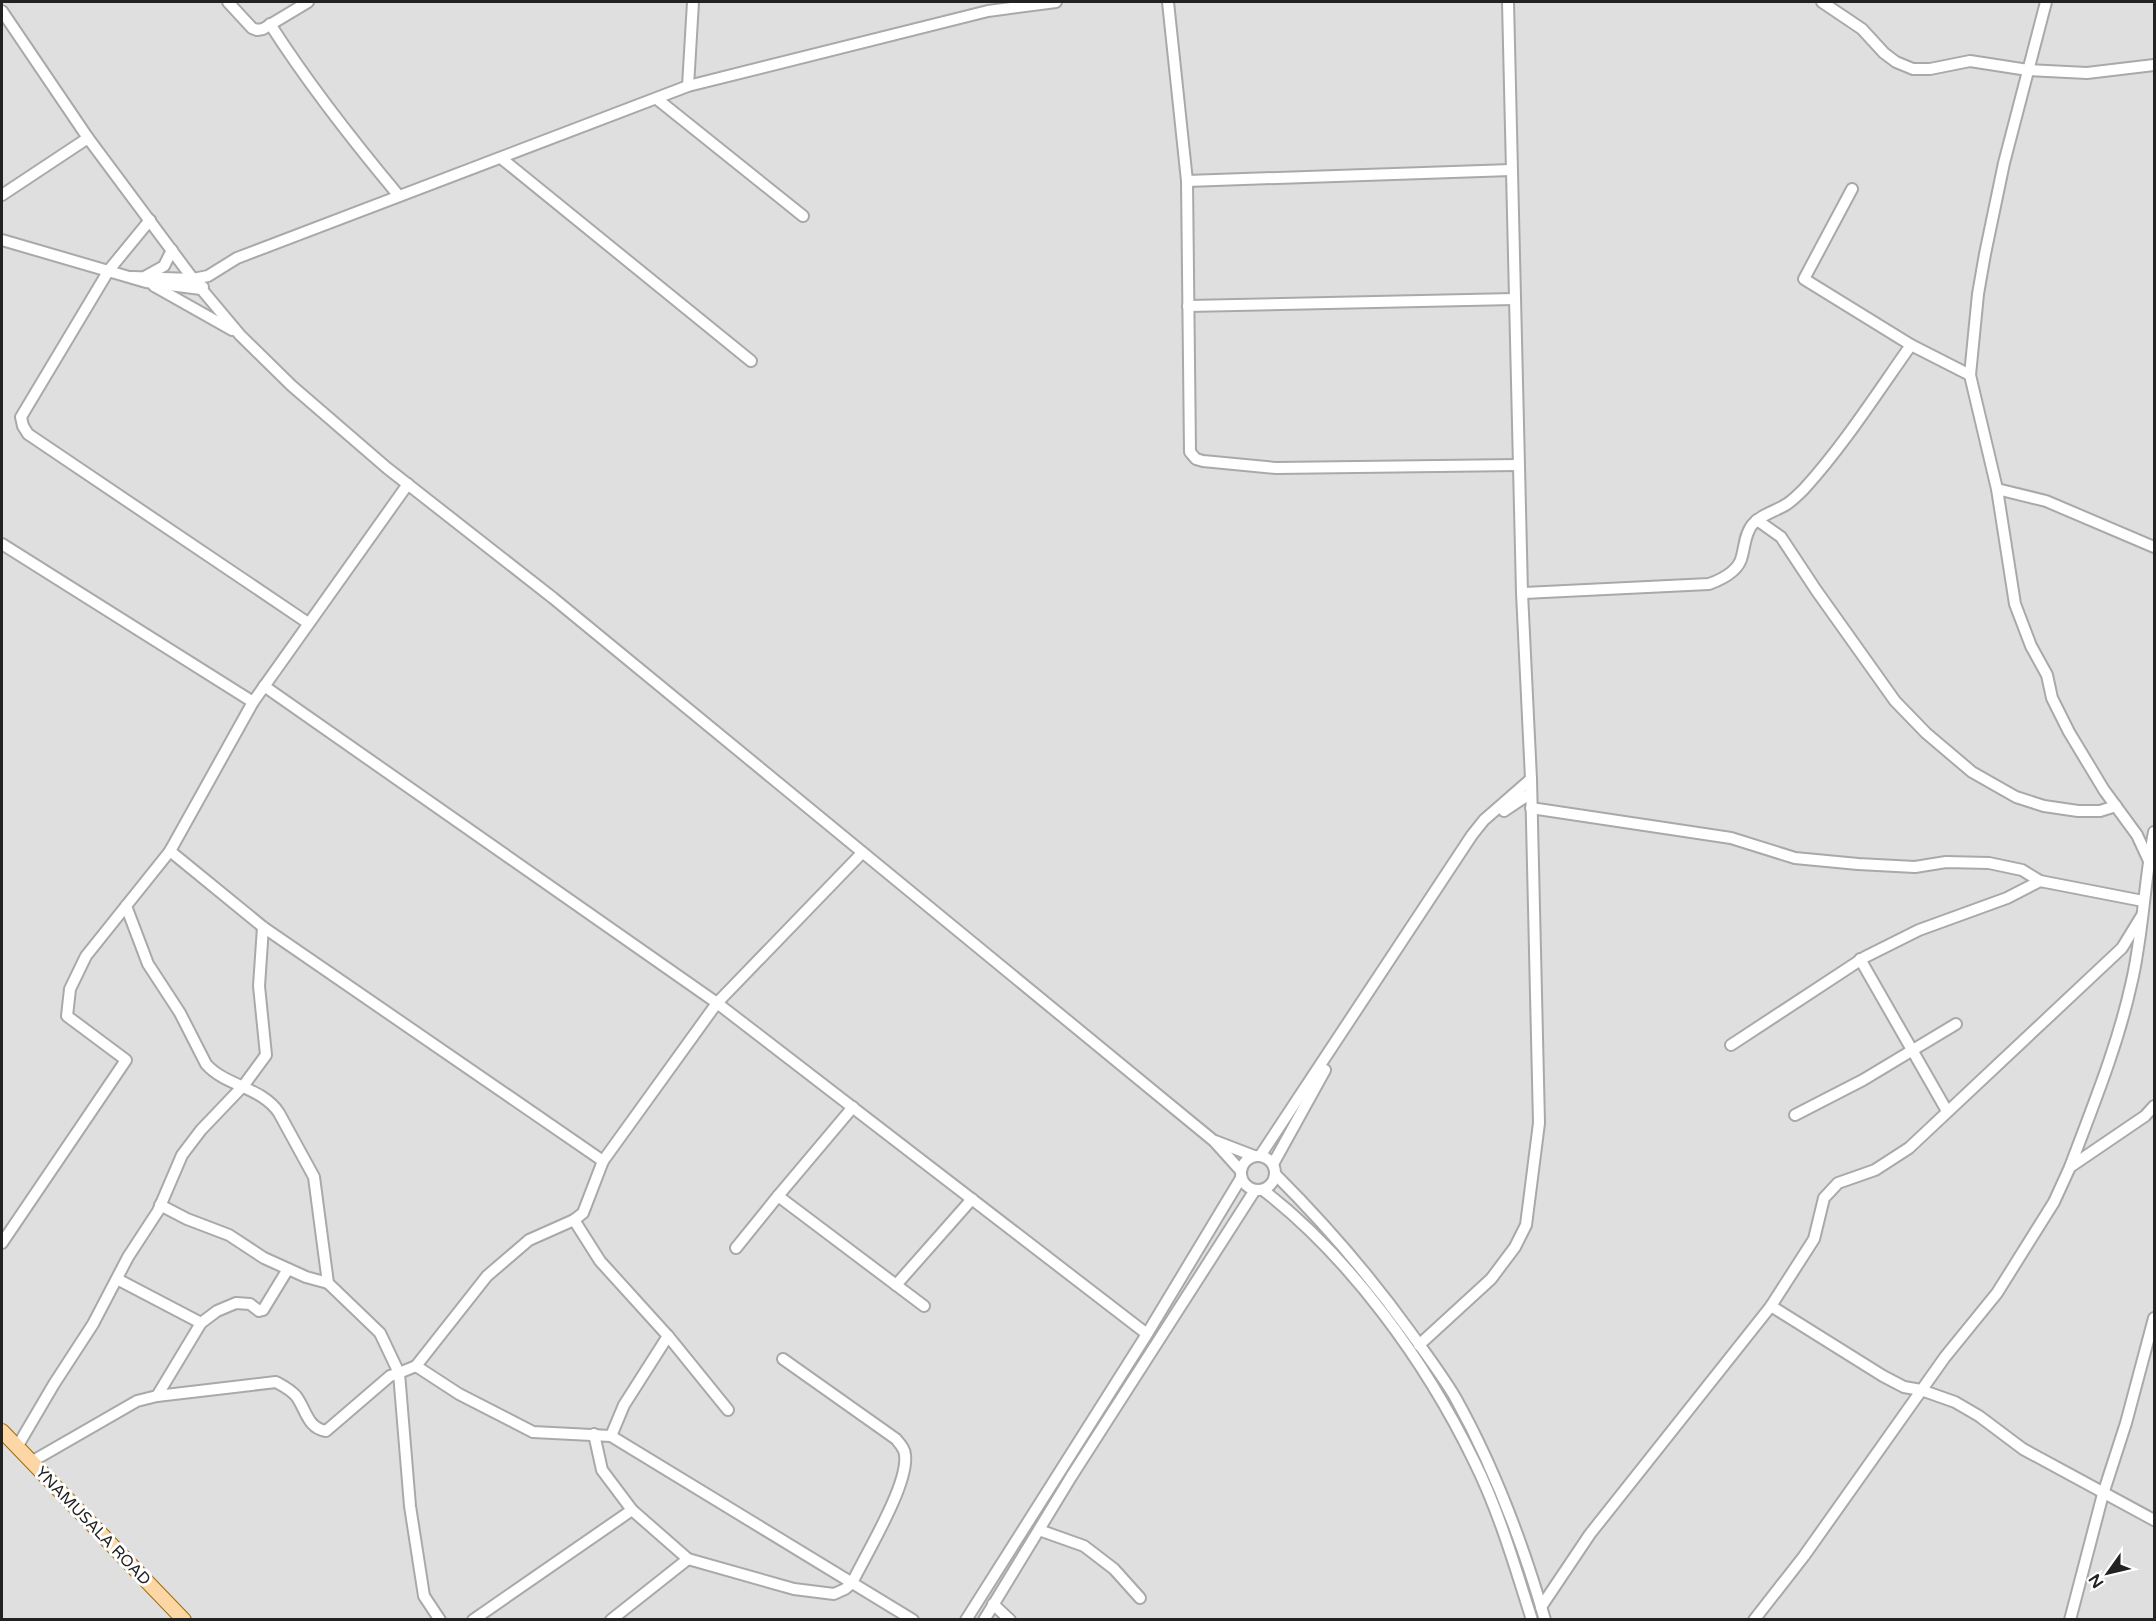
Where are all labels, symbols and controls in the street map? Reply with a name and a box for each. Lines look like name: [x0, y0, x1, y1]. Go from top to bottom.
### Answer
street label: YNAMUSALA ROAD: [31, 1462, 155, 1590]
north arrow: [2078, 1543, 2138, 1603]
text: N: [2085, 1570, 2108, 1592]

